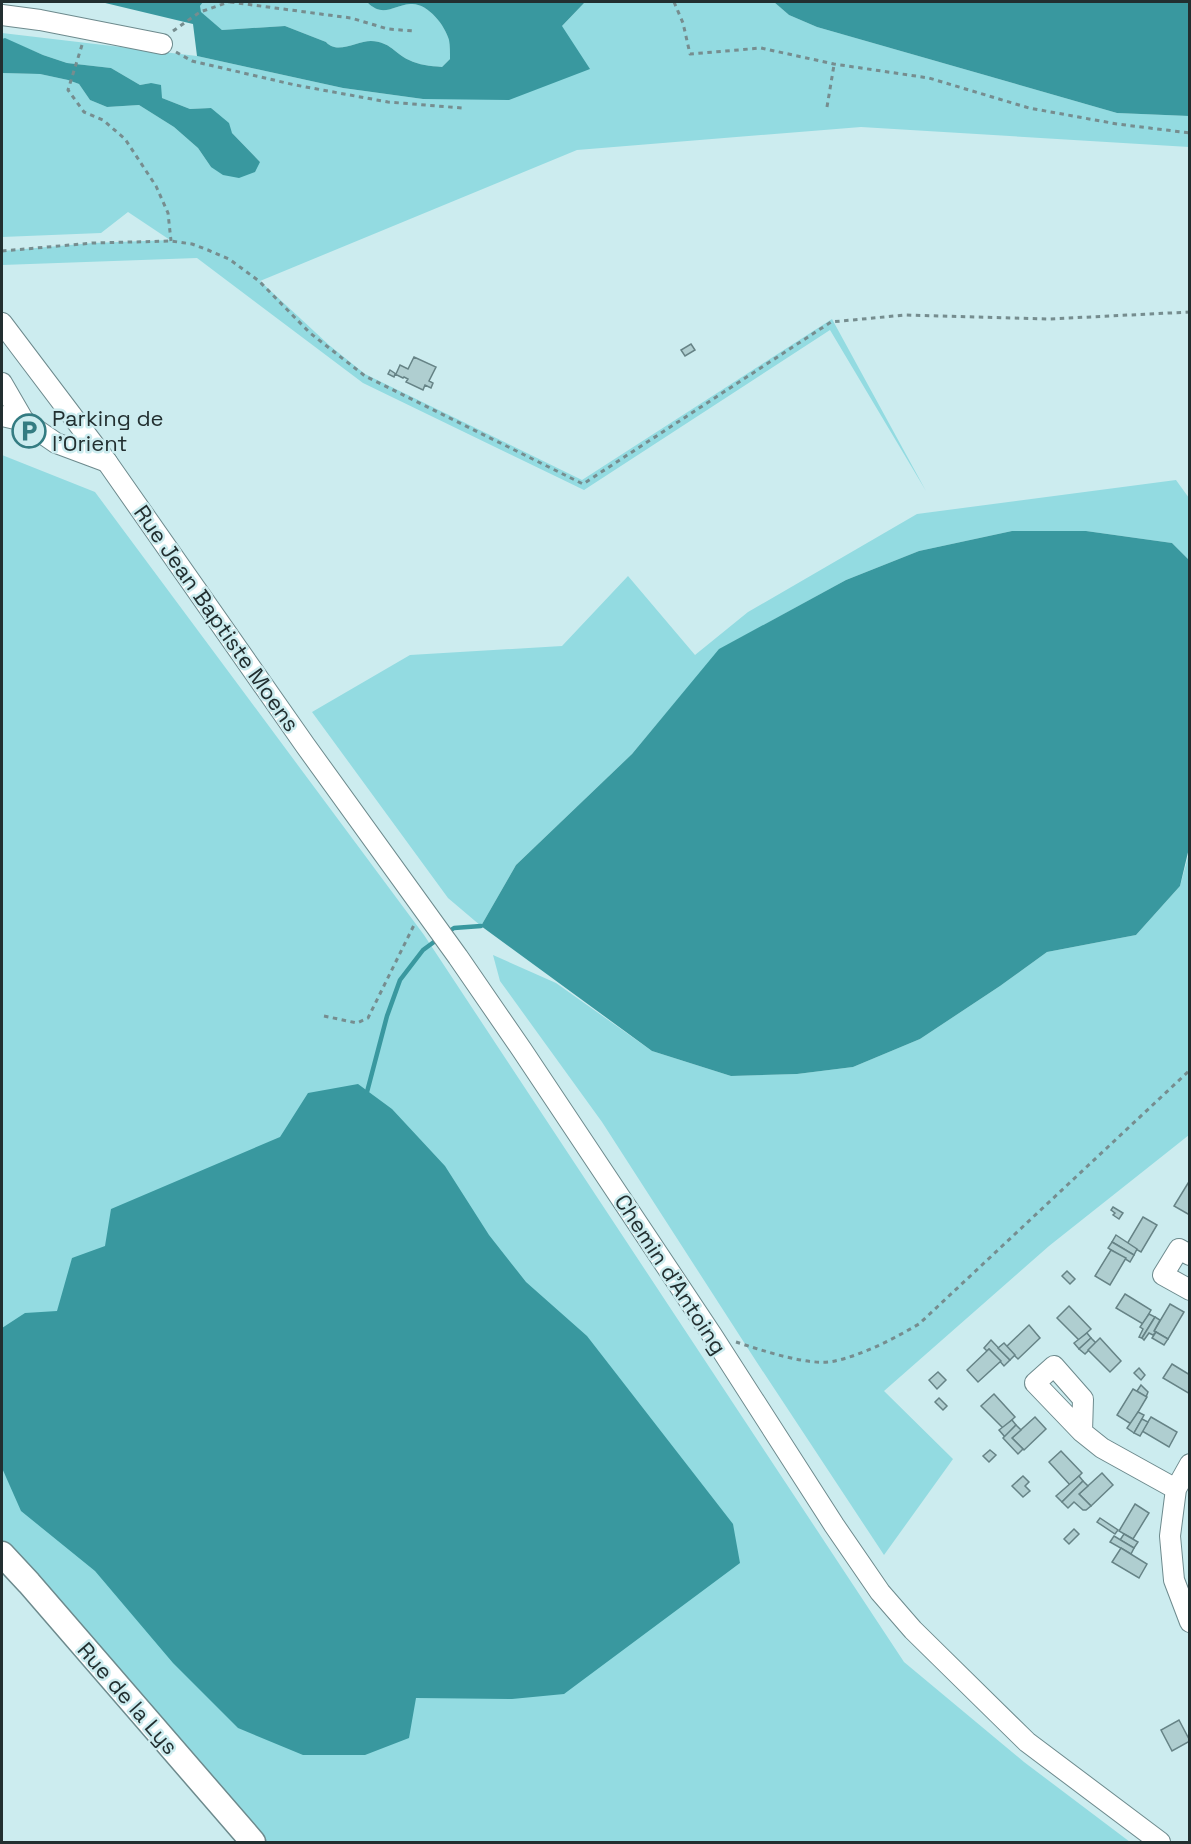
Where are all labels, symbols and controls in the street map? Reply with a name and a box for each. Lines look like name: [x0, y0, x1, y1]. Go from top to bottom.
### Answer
place label: Parking de l'Orient: [52, 404, 164, 457]
parking icon: Parking de l'Orient: [11, 413, 47, 449]
street label: Rue Jean Baptiste Moens: [128, 499, 306, 737]
street label: Chemin d'Antoing: [609, 1189, 733, 1359]
street label: Rue de la Lys: [72, 1636, 184, 1760]

